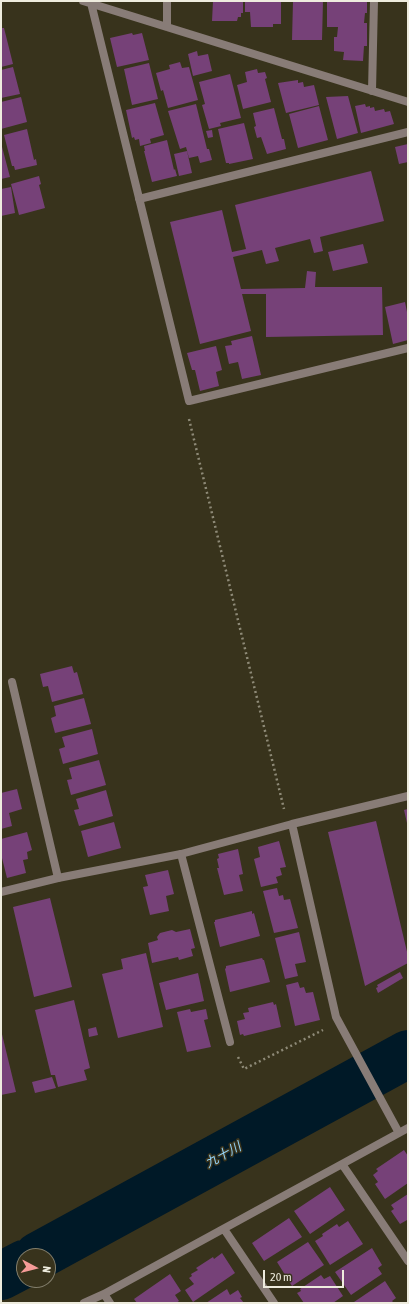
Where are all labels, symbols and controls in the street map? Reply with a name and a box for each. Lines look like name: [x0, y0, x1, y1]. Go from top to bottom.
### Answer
water label: 九十川: [202, 1139, 244, 1171]
north arrow: [16, 1248, 56, 1288]
scale bar: [265, 1262, 346, 1288]
text: N: [41, 1265, 53, 1273]
text: 20 m: [270, 1270, 292, 1284]

